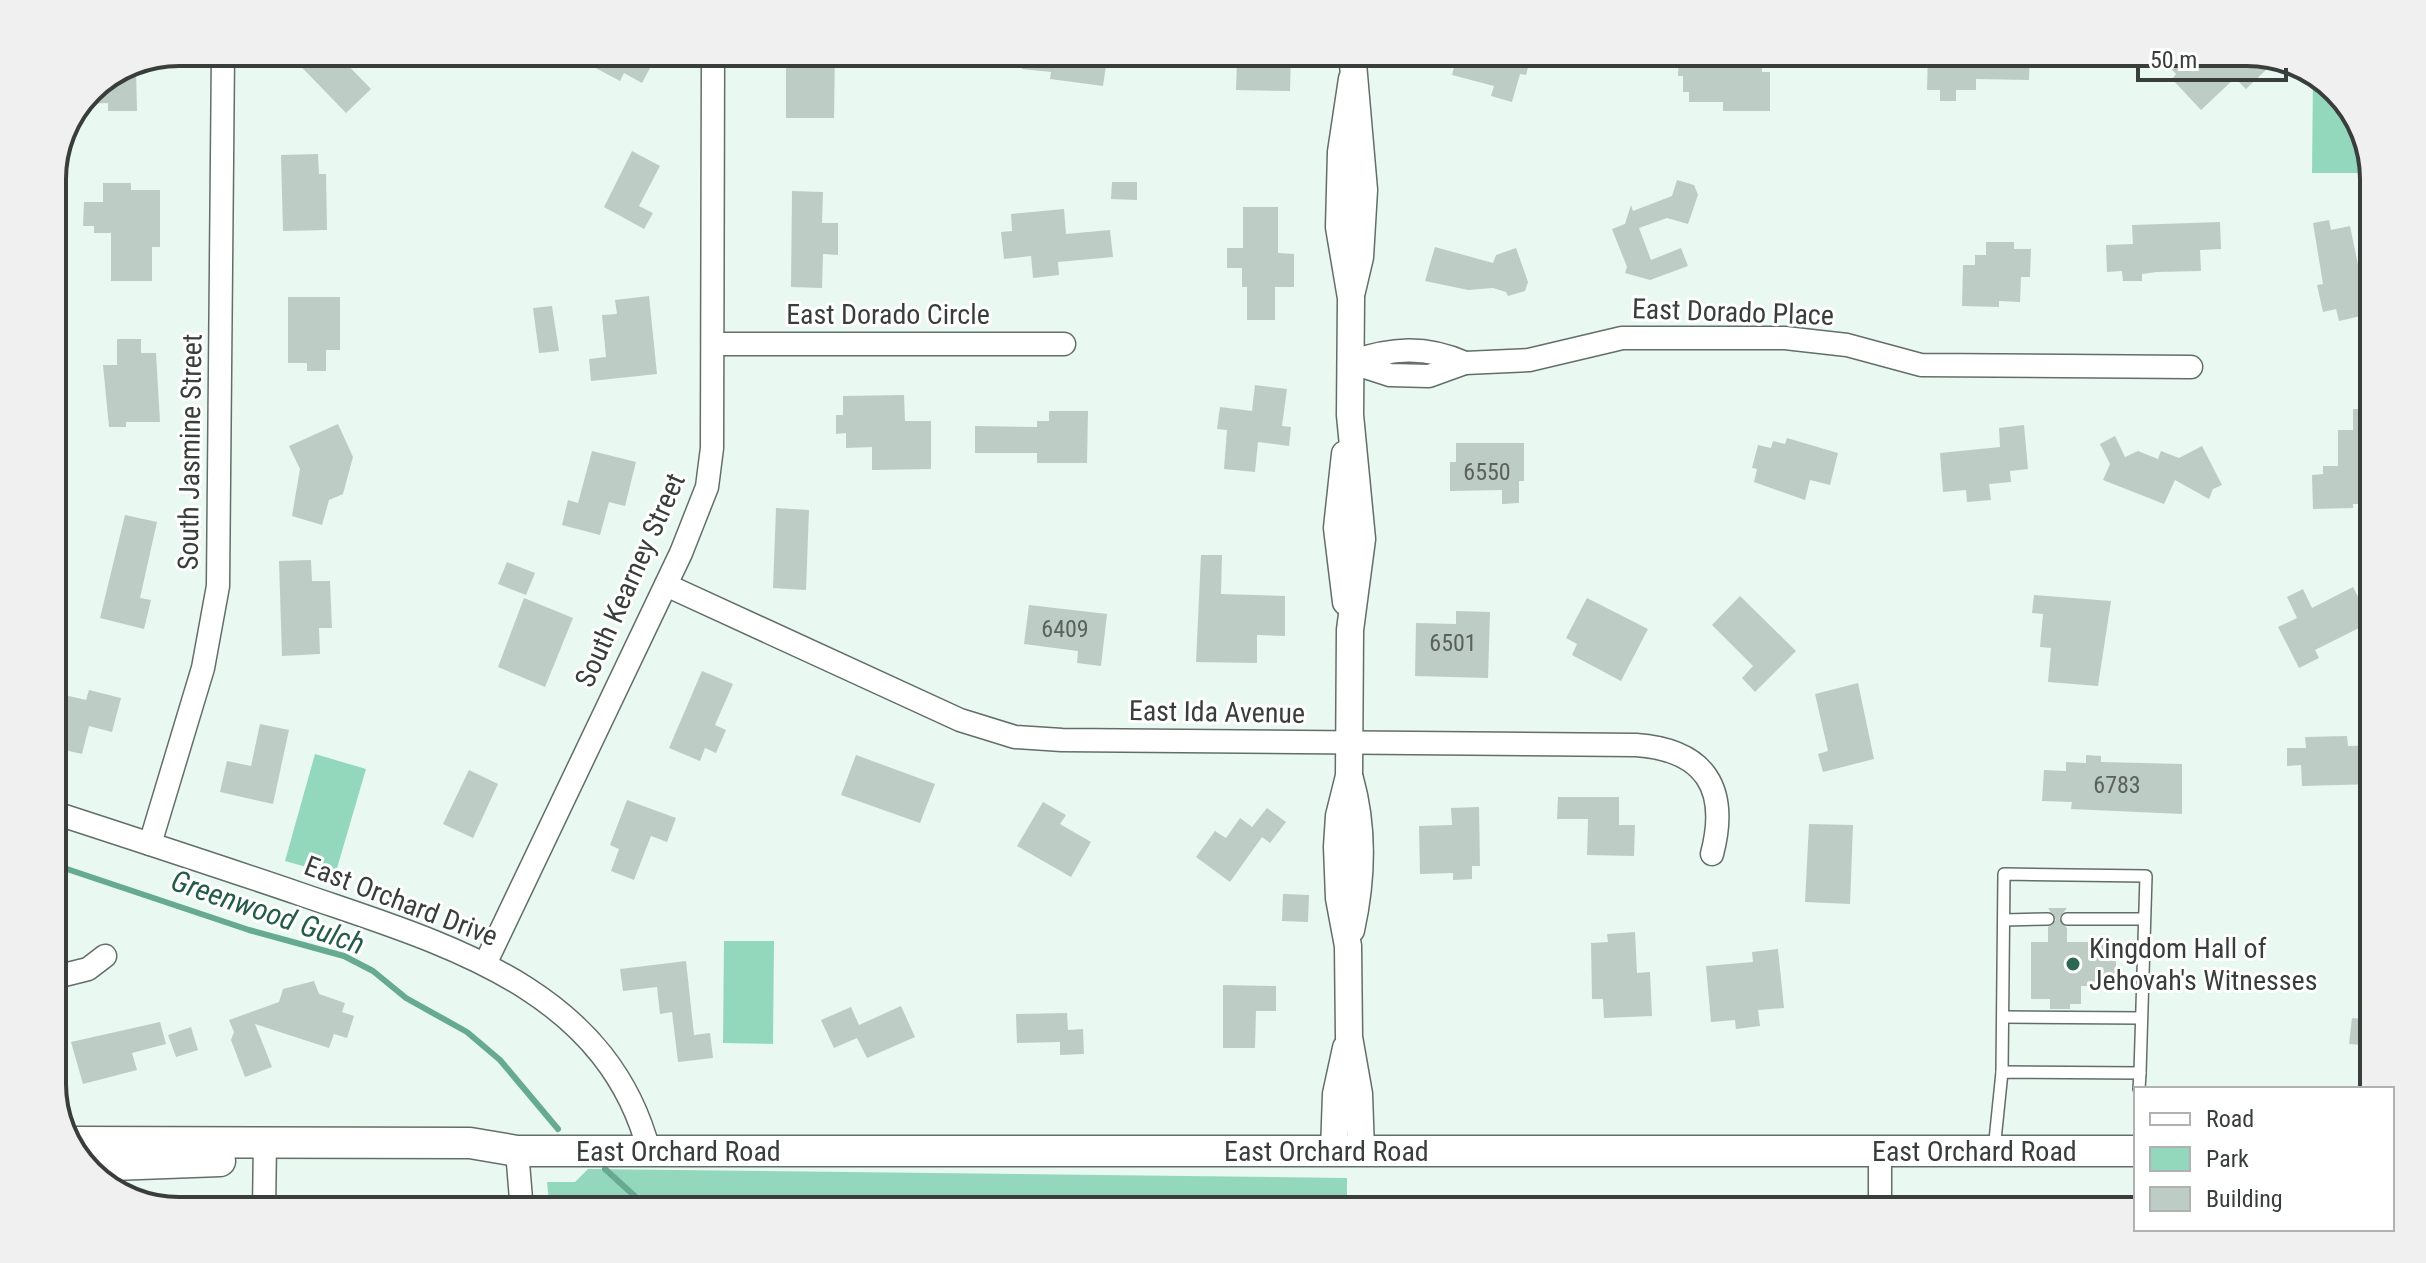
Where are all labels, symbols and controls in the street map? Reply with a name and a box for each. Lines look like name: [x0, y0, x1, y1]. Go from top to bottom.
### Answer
scale bar: [2138, 32, 2286, 82]
text: 50 m: [2150, 46, 2197, 74]
street label: East Dorado Place: [1631, 292, 1835, 332]
street label: East Dorado Circle: [786, 298, 990, 331]
street label: South Jasmine Street: [171, 334, 209, 570]
house number: 6550: [1463, 458, 1511, 486]
street label: South Kearney Street: [568, 468, 692, 692]
house number: 6409: [1041, 615, 1089, 643]
house number: 6501: [1429, 629, 1477, 657]
street label: East Ida Avenue: [1129, 694, 1305, 730]
house number: 6783: [2093, 771, 2141, 799]
street label: East Orchard Drive: [300, 849, 502, 953]
water label: Greenwood Gulch: [167, 863, 369, 961]
place label: Kingdom Hall of Jehovah's Witnesses: [2089, 932, 2317, 997]
marker: Kingdom Hall of Jehovah's Witnesses: [2064, 955, 2082, 973]
legend: [2134, 1087, 2394, 1231]
text: Road: [2206, 1105, 2254, 1133]
street label: East Orchard Road: [576, 1135, 781, 1168]
street label: East Orchard Road: [1224, 1135, 1429, 1168]
street label: East Orchard Road: [1872, 1135, 2077, 1168]
text: Park: [2206, 1145, 2249, 1173]
text: Building: [2206, 1185, 2283, 1213]

